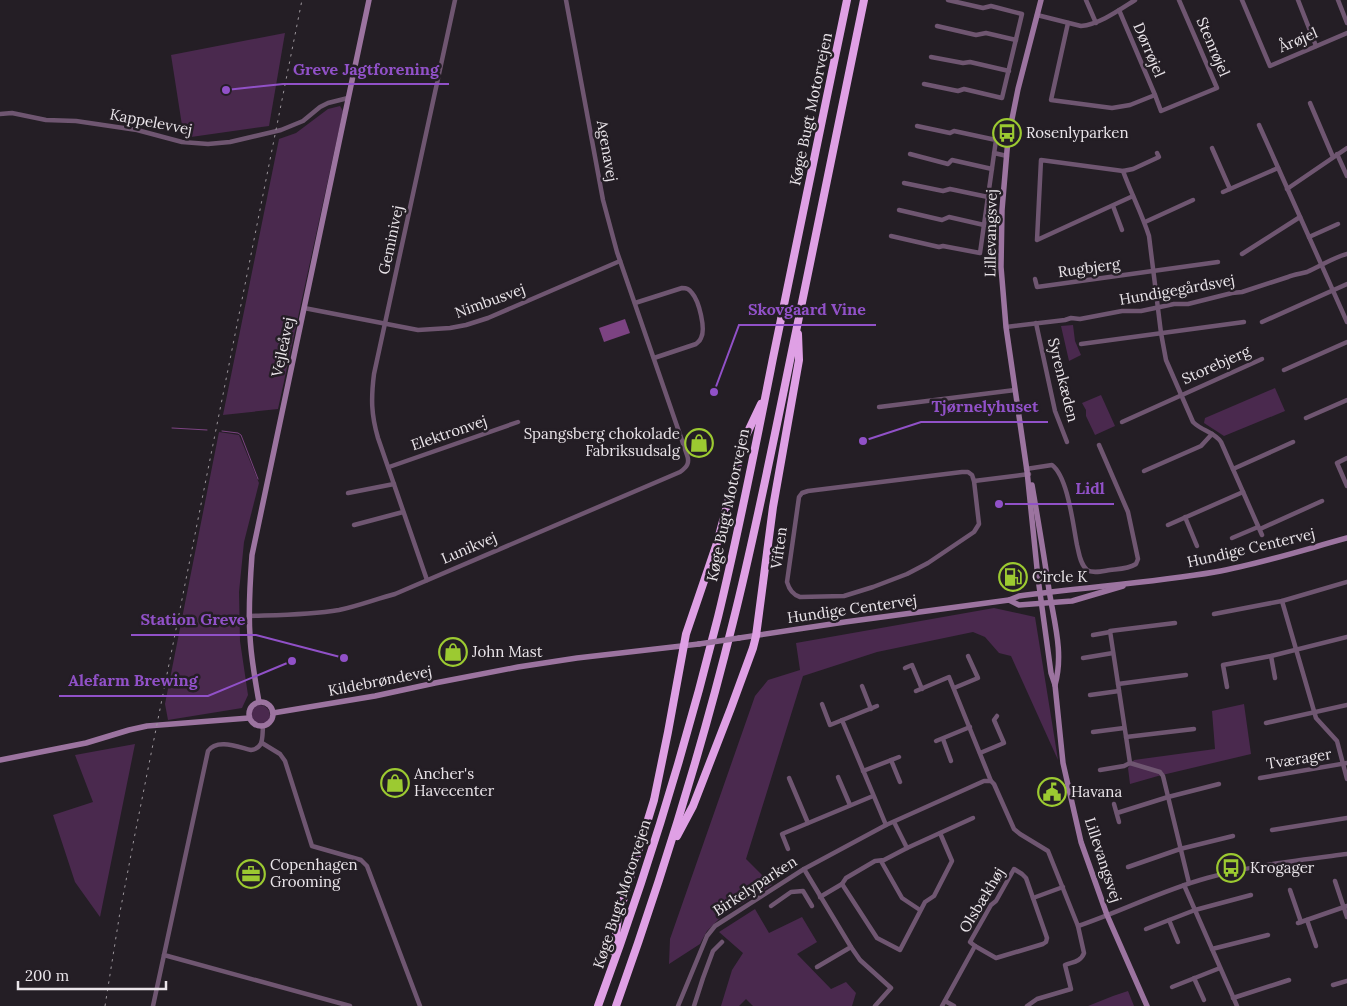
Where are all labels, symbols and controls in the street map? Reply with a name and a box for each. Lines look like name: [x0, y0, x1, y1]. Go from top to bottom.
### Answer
street label: Stenrøjel: [1192, 14, 1234, 79]
street label: Dørrøjel: [1129, 20, 1169, 80]
street label: Årøjel: [1274, 23, 1320, 57]
street label: Køge Bugt Motorvejen: [785, 31, 836, 187]
callout: Greve Jagtforening: [283, 53, 449, 84]
text: Greve Jagtforening: [293, 59, 440, 79]
street label: Kappelevvej: [108, 104, 194, 139]
street label: Agenavej: [593, 118, 622, 183]
bus stop icon: Rosenlyparken: [992, 118, 1022, 148]
place label: Rosenlyparken: [1026, 123, 1129, 142]
street label: Lillevangsvej: [980, 189, 1001, 277]
street label: Geminivej: [374, 204, 407, 276]
street label: Rugbjerg: [1057, 254, 1122, 281]
street label: Hundigegårdsvej: [1118, 270, 1236, 309]
street label: Nimbusvej: [452, 279, 527, 322]
callout: Skovgaard Vine: [739, 294, 876, 325]
text: Skovgaard Vine: [748, 299, 866, 319]
street label: Vejleåvej: [267, 315, 298, 379]
street label: Syrenkæden: [1044, 336, 1083, 424]
street label: Storebjerg: [1179, 341, 1254, 388]
callout: Tjørnelyhuset: [921, 391, 1048, 422]
text: Tjørnelyhuset: [931, 396, 1039, 416]
street label: Elektronvej: [408, 411, 489, 454]
place label: Spangsberg chokolade Fabriksudsalg: [524, 424, 681, 460]
street label: Køge Bugt Motorvejen: [702, 427, 753, 583]
shop icon: Spangsberg chokolade Fabriksudsalg: [684, 428, 714, 458]
callout: Lidl: [1065, 473, 1114, 504]
text: Lidl: [1075, 478, 1105, 498]
street label: Hundige Centervej: [1185, 524, 1317, 571]
street label: Viften: [766, 526, 791, 571]
street label: Lunikvej: [438, 527, 499, 568]
fuel station icon: Circle K: [998, 562, 1028, 592]
place label: Circle K: [1032, 567, 1088, 586]
street label: Hundige Centervej: [786, 590, 918, 627]
callout: Station Greve: [131, 604, 256, 635]
text: Station Greve: [141, 609, 246, 629]
shop icon: John Mast: [438, 637, 468, 667]
place label: John Mast: [471, 642, 543, 661]
street label: Kildebrøndevej: [326, 661, 433, 700]
callout: Alefarm Brewing: [59, 665, 208, 696]
text: Alefarm Brewing: [68, 670, 199, 690]
street label: Tværager: [1265, 744, 1333, 773]
place label: Ancher's Havecenter: [413, 764, 495, 800]
shop icon: Ancher's Havecenter: [380, 768, 410, 798]
public building icon: Havana: [1037, 777, 1067, 807]
place label: Havana: [1071, 782, 1122, 801]
street label: Lillevangsvej: [1081, 815, 1126, 905]
street label: Køge Bugt Motorvejen: [588, 817, 655, 971]
street label: Birkelyparken: [709, 851, 800, 920]
bus stop icon: Krogager: [1216, 853, 1246, 883]
place label: Copenhagen Grooming: [270, 855, 358, 891]
place label: Krogager: [1250, 858, 1315, 877]
office icon: Copenhagen Grooming: [236, 859, 266, 889]
street label: Olsbækhøj: [955, 864, 1009, 936]
scale bar: [18, 958, 165, 990]
text: 200 m: [25, 966, 69, 985]

